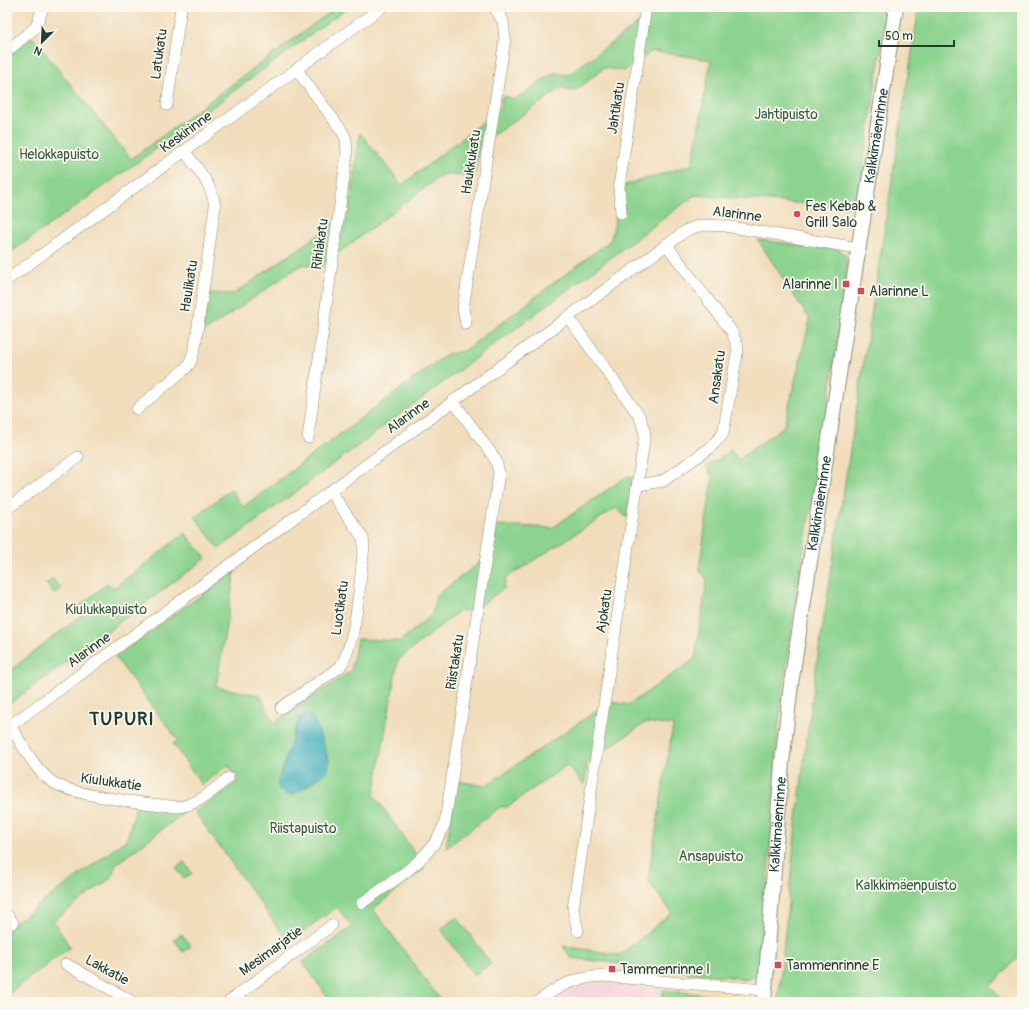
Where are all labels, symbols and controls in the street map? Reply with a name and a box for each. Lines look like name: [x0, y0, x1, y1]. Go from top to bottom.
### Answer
north arrow: [22, 22, 62, 62]
scale bar: [879, 22, 954, 48]
street label: Latukatu: [147, 27, 171, 81]
text: 50 m: [885, 29, 913, 44]
text: N: [32, 43, 44, 58]
street label: Jahtikatu: [603, 81, 629, 135]
street label: Kalkkimäenrinne: [860, 87, 892, 184]
park label: Jahtipuisto: [754, 106, 818, 123]
street label: Keskirinne: [157, 107, 215, 157]
street label: Haukkukatu: [457, 128, 485, 196]
park label: Helokkapuisto: [19, 146, 99, 163]
place label: Fes Kebab & Grill Salo: [805, 198, 877, 231]
street label: Alarinne: [712, 203, 762, 225]
marker: Fes Kebab & Grill Salo: [792, 209, 802, 219]
street label: Rihlakatu: [308, 217, 332, 271]
street label: Haulikatu: [176, 259, 202, 313]
place label: Alarinne I: [782, 276, 838, 293]
marker: Alarinne I: [841, 279, 851, 289]
place label: Alarinne L: [869, 283, 929, 300]
marker: Alarinne L: [856, 286, 866, 296]
street label: Ansakatu: [705, 349, 729, 405]
street label: Alarinne: [383, 395, 433, 437]
street label: Kalkkimäenrinne: [803, 455, 835, 552]
street label: Luotikatu: [328, 579, 352, 637]
street label: Ajokatu: [592, 588, 616, 634]
park label: Kiulukkapuisto: [65, 601, 148, 618]
street label: Alarinne: [64, 629, 114, 671]
street label: Riistakatu: [442, 633, 468, 691]
district label: TUPURI: [88, 708, 155, 731]
street label: Kiulukkatie: [80, 769, 143, 795]
street label: Kalkkimäenrinne: [765, 776, 789, 873]
park label: Riistapuisto: [269, 820, 337, 837]
park label: Ansapuisto: [678, 848, 744, 865]
park label: Kalkkimäenpuisto: [855, 877, 957, 894]
street label: Mesimarjatie: [236, 922, 306, 980]
street label: Lakkatie: [82, 951, 132, 989]
place label: Tammenrinne E: [786, 957, 879, 974]
marker: Tammenrinne E: [773, 960, 783, 970]
place label: Tammenrinne I: [620, 961, 710, 978]
marker: Tammenrinne I: [607, 964, 617, 974]

